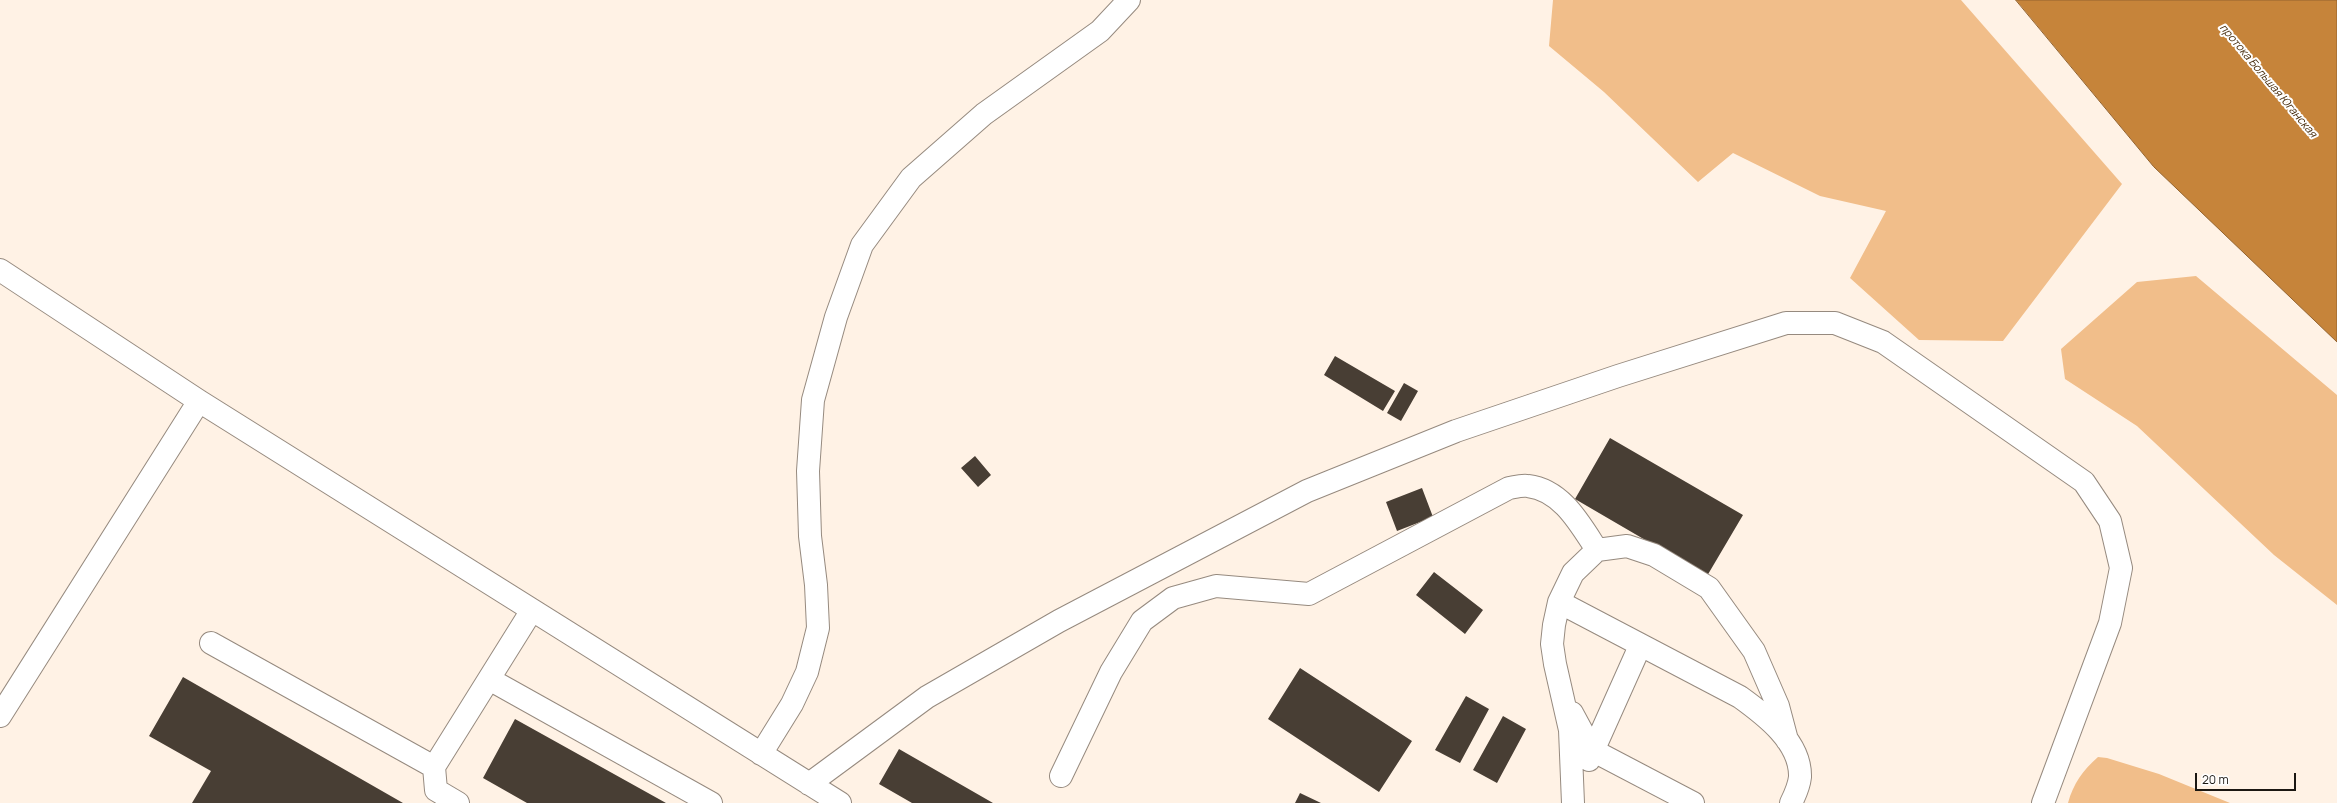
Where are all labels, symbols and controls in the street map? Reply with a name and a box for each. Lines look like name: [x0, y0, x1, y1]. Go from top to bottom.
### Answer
water label: протока Большая Юганская: [2217, 22, 2319, 140]
scale bar: [2197, 765, 2298, 791]
text: 20 m: [2202, 771, 2229, 788]

